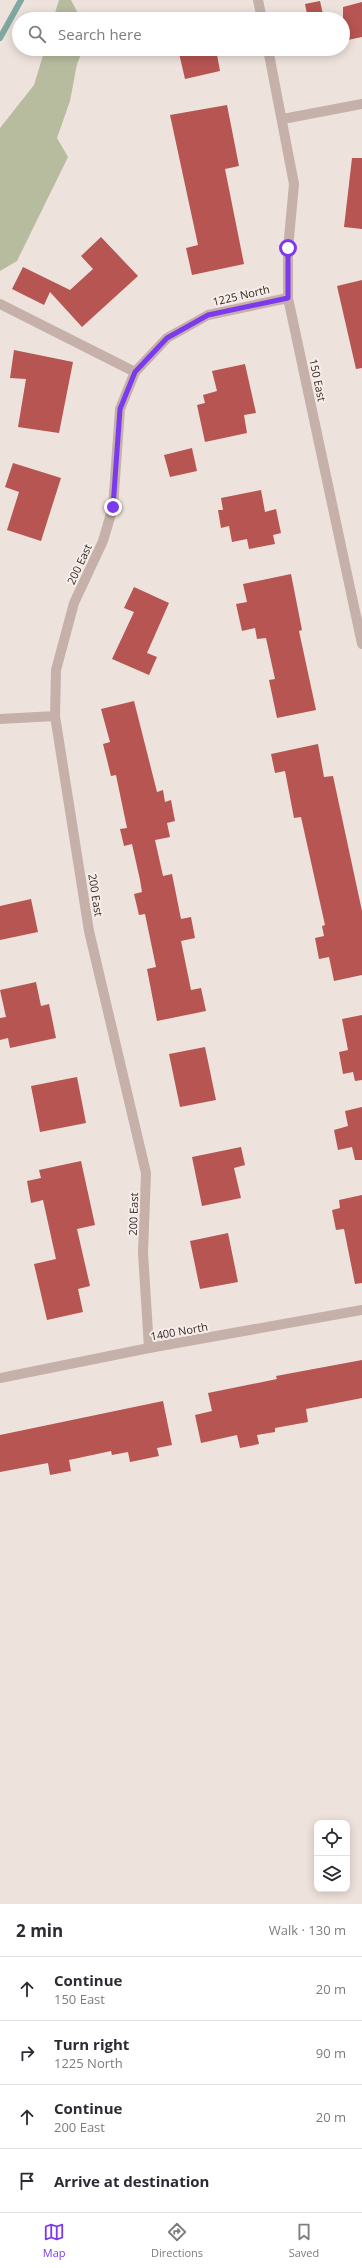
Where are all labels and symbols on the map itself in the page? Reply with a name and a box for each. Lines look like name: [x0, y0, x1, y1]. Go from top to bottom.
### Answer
route start: [279, 239, 297, 257]
street label: 1225 North: [211, 281, 271, 309]
street label: 150 East: [306, 357, 330, 403]
route end: [104, 498, 122, 516]
street label: 200 East: [63, 541, 95, 587]
street label: 200 East: [85, 873, 107, 918]
street label: 200 East: [125, 1192, 141, 1236]
street label: 1400 North: [149, 1319, 209, 1343]

